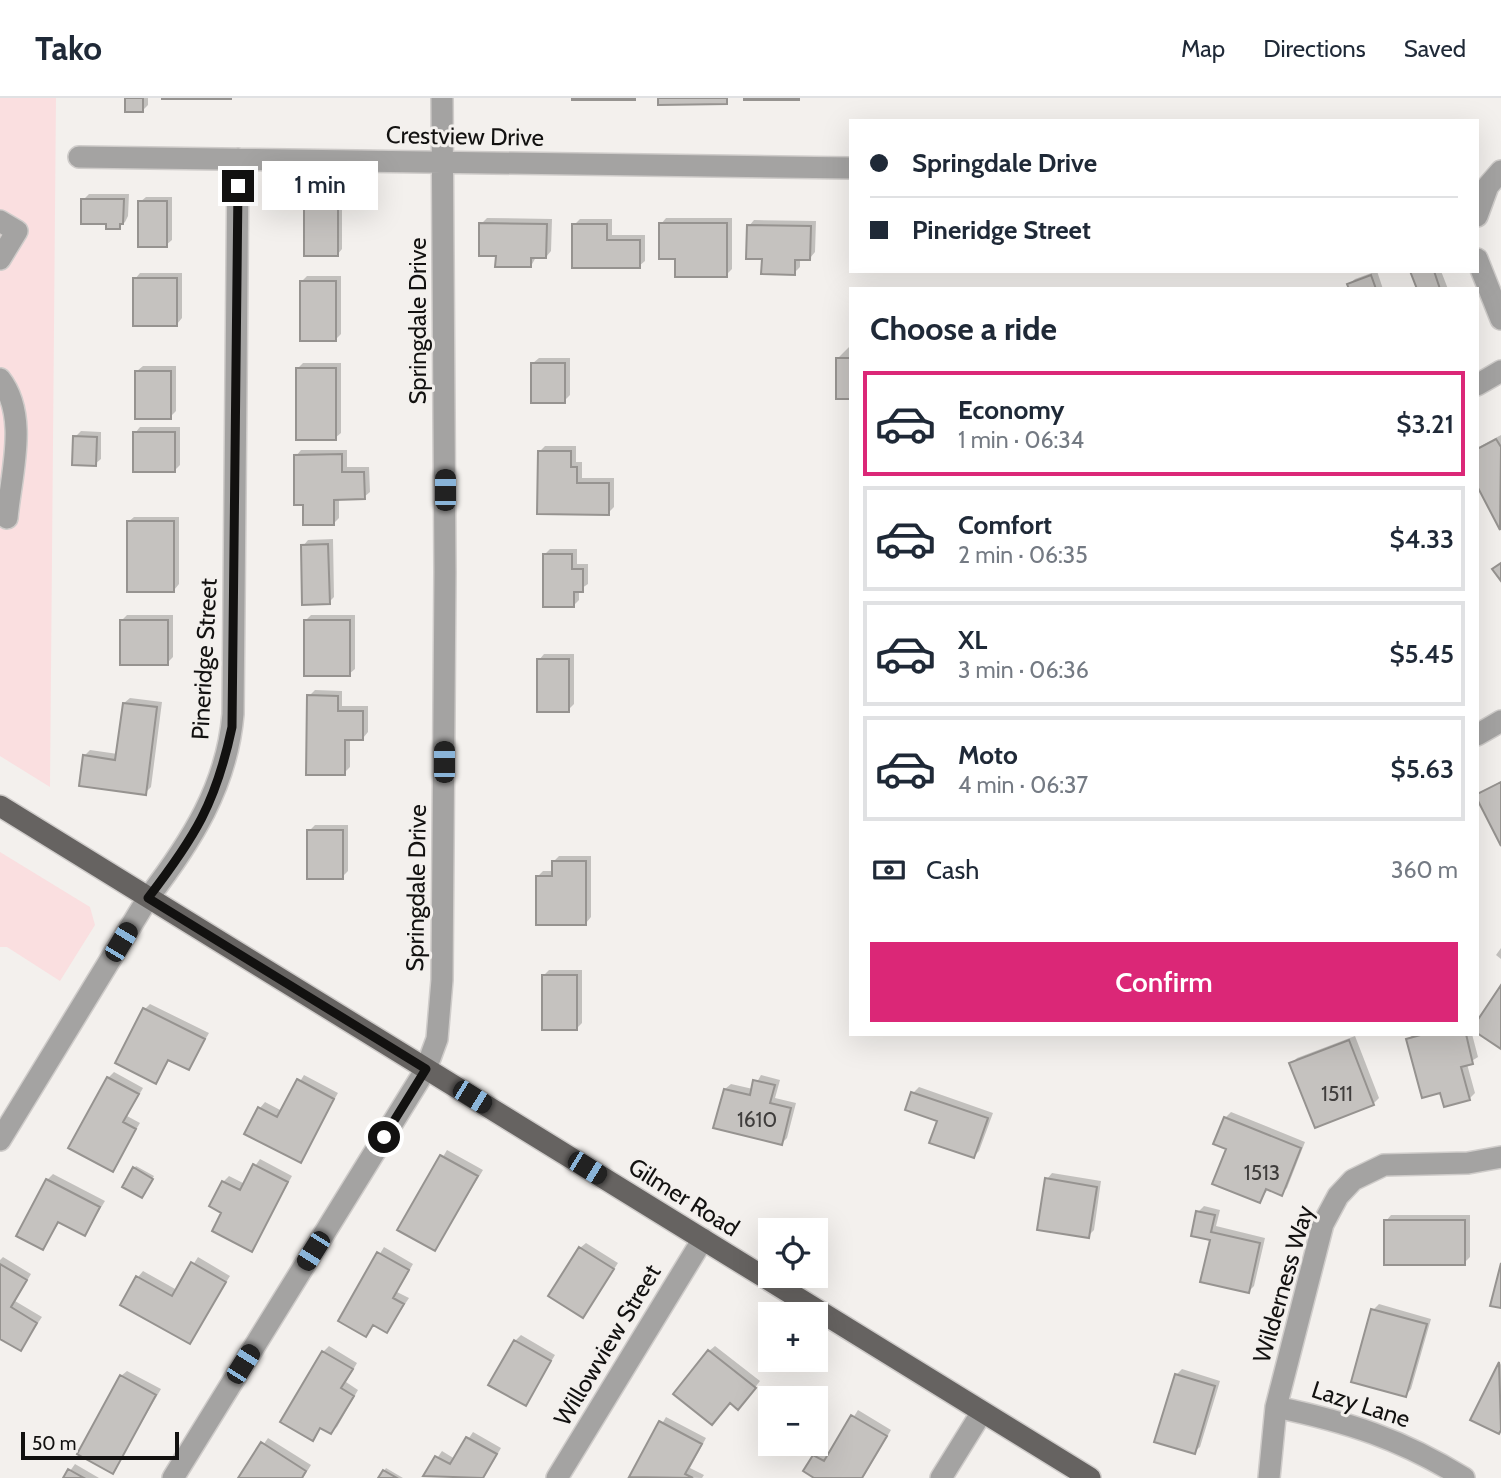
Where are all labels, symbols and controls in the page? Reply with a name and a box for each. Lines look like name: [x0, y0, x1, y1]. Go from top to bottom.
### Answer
text: Tako: [35, 28, 102, 68]
text: Map: [1181, 34, 1225, 63]
text: Directions: [1263, 34, 1366, 63]
text: Saved: [1404, 34, 1466, 63]
street label: Crestview Drive: [386, 120, 544, 152]
text: Springdale Drive: [912, 147, 1097, 179]
callout: 1 min: [262, 162, 378, 210]
route end: [222, 170, 254, 202]
text: 1 min: [294, 171, 346, 199]
text: Pineridge Street: [912, 214, 1091, 246]
street label: Springdale Drive: [403, 237, 432, 405]
text: Choose a ride: [870, 309, 1057, 348]
icon: car: [874, 392, 937, 455]
text: Economy: [958, 394, 1064, 426]
text: $3.21: [1396, 408, 1454, 440]
text: 1 min · 06:34: [958, 426, 1084, 454]
car: [435, 469, 456, 511]
icon: car: [874, 507, 937, 570]
text: Comfort: [958, 509, 1052, 541]
text: $4.33: [1390, 523, 1454, 555]
text: 2 min · 06:35: [958, 541, 1088, 569]
street label: Pineridge Street: [185, 578, 223, 740]
icon: car: [874, 622, 937, 685]
text: XL: [958, 624, 987, 656]
text: $5.45: [1389, 638, 1454, 670]
text: 3 min · 06:36: [958, 656, 1089, 684]
icon: car: [874, 737, 937, 800]
text: Moto: [958, 739, 1018, 771]
car: [434, 741, 455, 783]
text: $5.63: [1391, 753, 1454, 785]
text: 4 min · 06:37: [958, 771, 1088, 799]
street label: Springdale Drive: [400, 804, 432, 972]
icon: cash: [870, 851, 908, 889]
text: Cash: [926, 854, 979, 886]
text: 360 m: [1391, 856, 1458, 884]
car: [102, 919, 141, 965]
button: Confirm: [870, 942, 1458, 1022]
car: [449, 1077, 496, 1117]
house number: 1511: [1321, 1081, 1353, 1106]
house number: 1610: [737, 1107, 777, 1132]
route start: [368, 1121, 400, 1153]
car: [564, 1148, 611, 1188]
street label: Gilmer Road: [623, 1152, 745, 1242]
house number: 1513: [1244, 1160, 1280, 1185]
street label: Wilderness Way: [1247, 1202, 1319, 1366]
map controls: [758, 1218, 828, 1456]
button: locate: [758, 1218, 828, 1288]
car: [293, 1228, 334, 1274]
street label: Willowview Street: [547, 1259, 667, 1431]
button: +: [758, 1302, 828, 1372]
car: [223, 1341, 264, 1387]
street label: Lazy Lane: [1308, 1375, 1414, 1433]
button: −: [758, 1386, 828, 1456]
scale bar: [21, 1429, 178, 1461]
text: 50 m: [32, 1432, 76, 1455]

